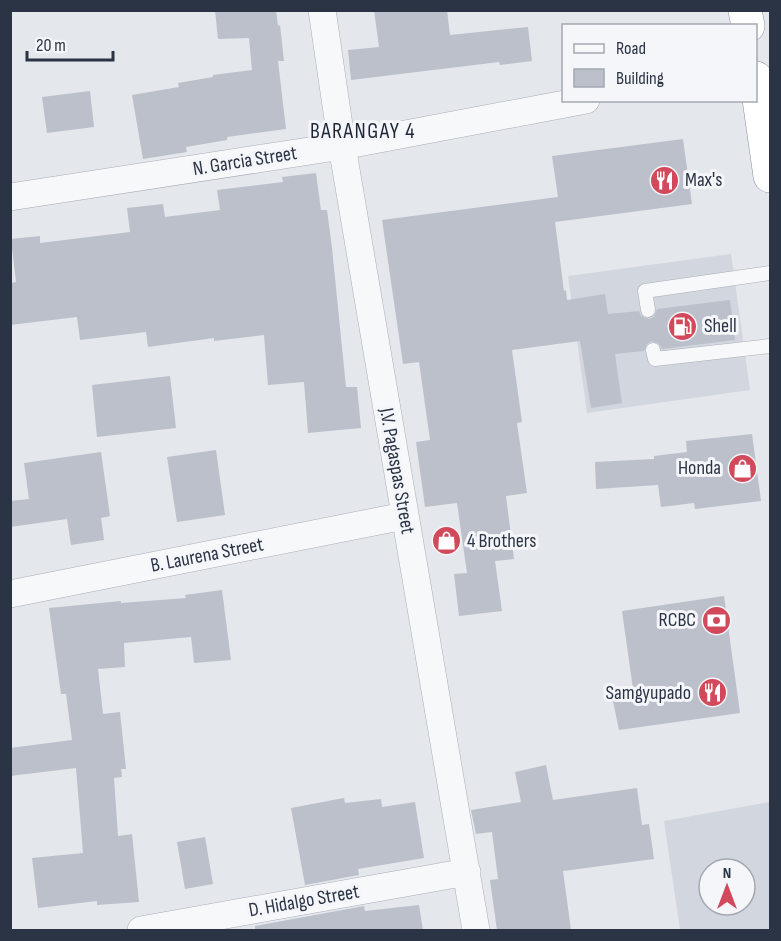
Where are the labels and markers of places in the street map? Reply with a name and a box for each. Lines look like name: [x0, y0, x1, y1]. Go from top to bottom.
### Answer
restaurant icon: Max's: [648, 164, 680, 196]
place label: Max's: [685, 168, 722, 192]
fuel station icon: Shell: [667, 310, 699, 342]
place label: Shell: [704, 314, 737, 338]
shop icon: Honda: [726, 452, 758, 484]
place label: Honda: [678, 456, 721, 480]
shop icon: 4 Brothers: [430, 525, 462, 557]
place label: 4 Brothers: [467, 529, 536, 553]
bank icon: RCBC: [701, 604, 733, 636]
place label: RCBC: [659, 608, 696, 632]
restaurant icon: Samgyupado: [696, 677, 728, 709]
place label: Samgyupado: [606, 681, 691, 705]

